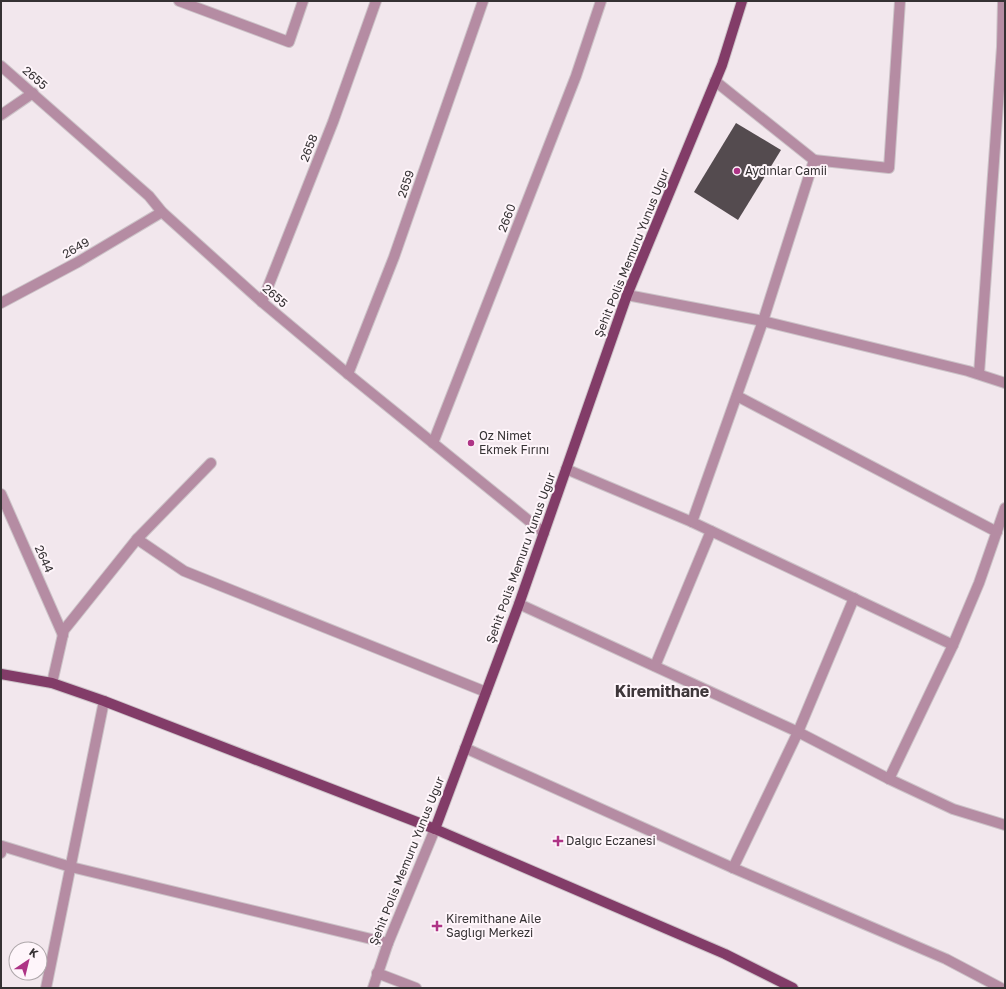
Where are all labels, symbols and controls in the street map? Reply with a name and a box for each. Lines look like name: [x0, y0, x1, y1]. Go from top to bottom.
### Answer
street label: 2655: [20, 63, 51, 93]
street label: 2658: [296, 132, 321, 164]
place label: Aydınlar Camii: [745, 163, 827, 178]
street label: Şehit Polis Memuru Yunus Uğur: [591, 166, 672, 339]
marker: Aydınlar Camii: [732, 166, 742, 176]
street label: 2659: [394, 168, 417, 200]
street label: 2660: [494, 202, 519, 234]
street label: 2649: [60, 234, 92, 261]
street label: 2655: [260, 281, 291, 311]
place label: Oz Nimet Ekmek Fırını: [479, 428, 549, 457]
marker: Oz Nimet Ekmek Fırını: [466, 438, 476, 448]
street label: Şehit Polis Memuru Yunus Uğur: [483, 470, 559, 645]
street label: 2644: [32, 543, 57, 575]
district label: Kiremithane: [615, 681, 709, 701]
street label: Şehit Polis Memuru Yunus Uğur: [366, 774, 447, 947]
place label: Dalgıc Eczanesi: [566, 833, 656, 848]
marker: Dalgıc Eczanesi: [553, 836, 563, 846]
place label: Kiremithane Aile Saglıgı Merkezi: [446, 911, 541, 940]
marker: Kiremithane Aile Saglıgı Merkezi: [431, 920, 443, 932]
north arrow: [8, 941, 48, 981]
text: K: [27, 945, 41, 960]

